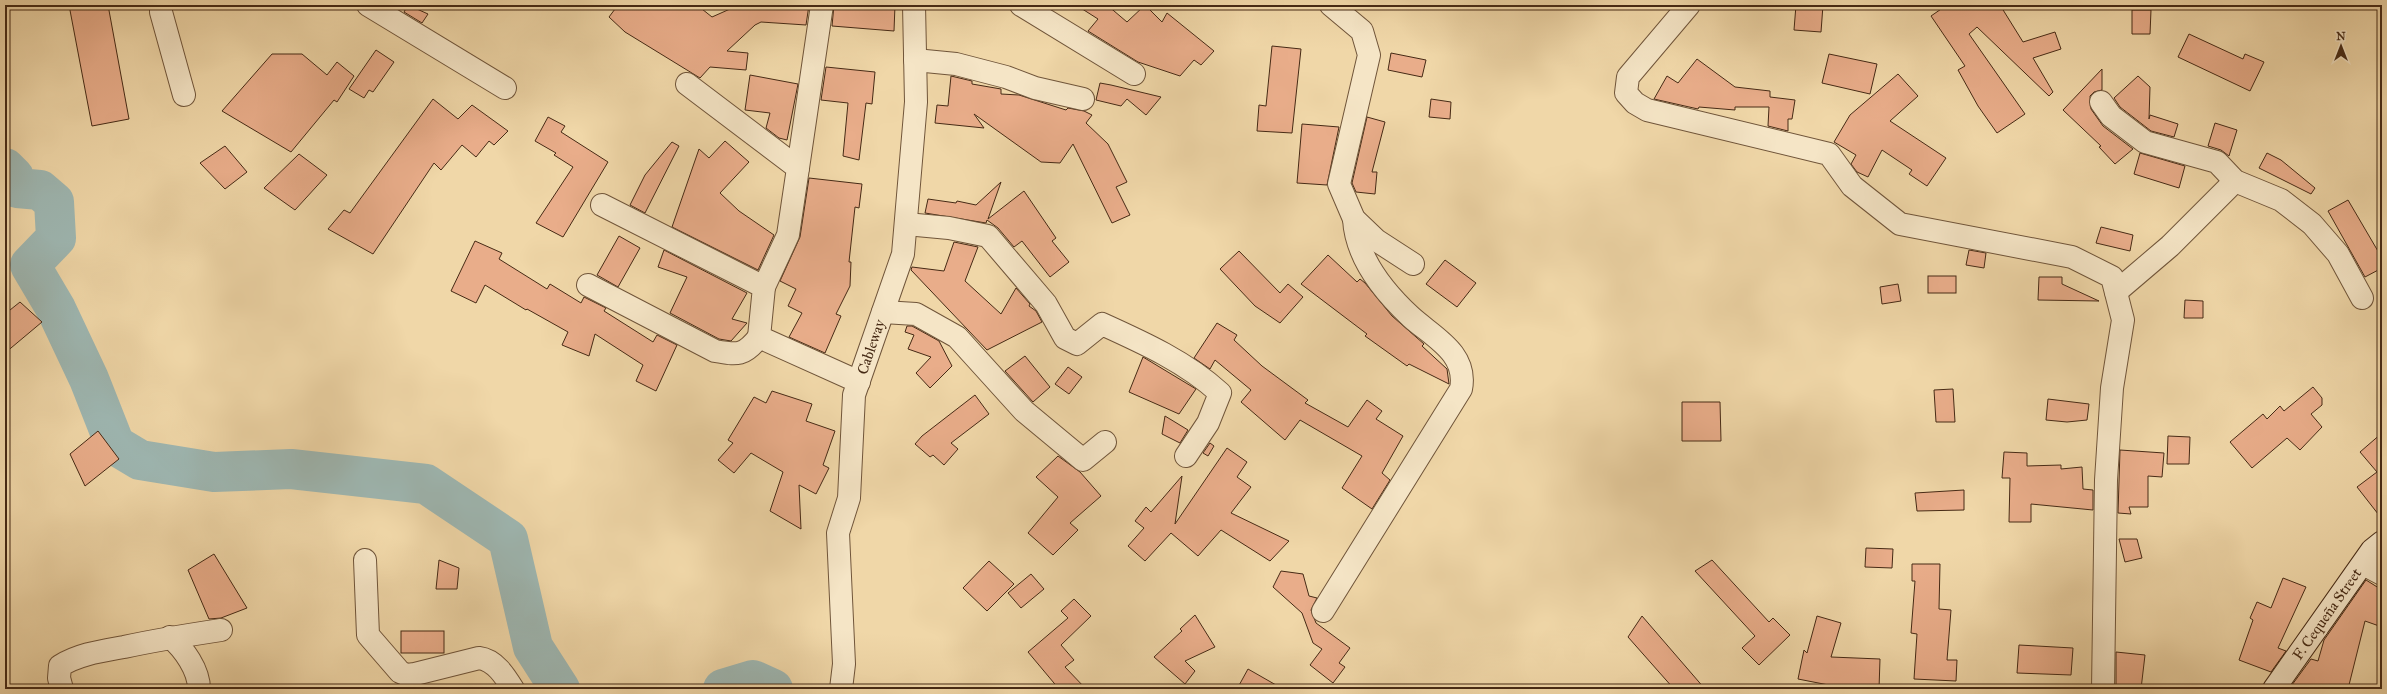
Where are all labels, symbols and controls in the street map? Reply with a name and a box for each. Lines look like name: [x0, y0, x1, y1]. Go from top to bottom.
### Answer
north arrow: [2321, 26, 2361, 66]
text: N: [2336, 30, 2346, 43]
street label: Cableway: [853, 316, 889, 377]
street label: F. Cequeña Street: [2289, 564, 2367, 664]

